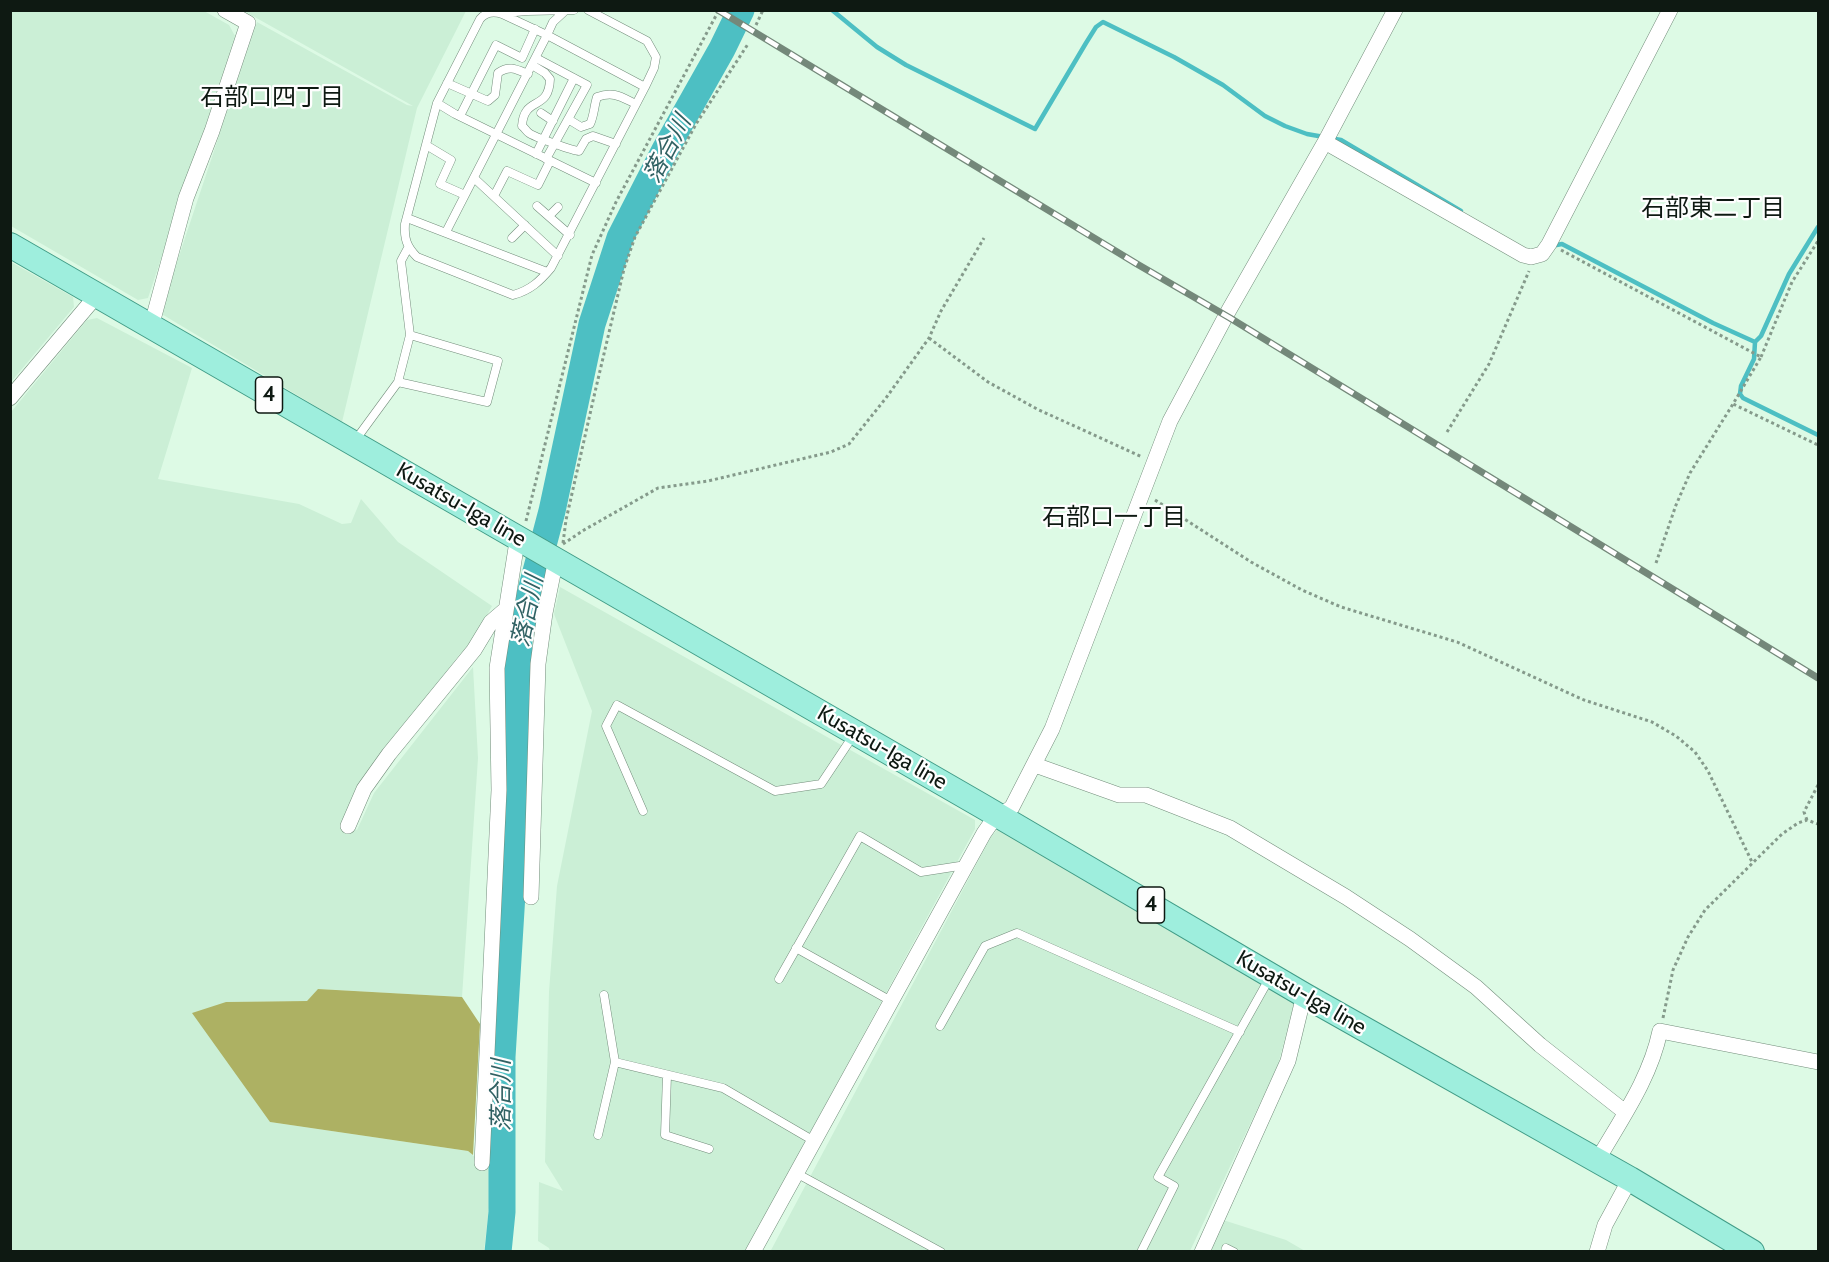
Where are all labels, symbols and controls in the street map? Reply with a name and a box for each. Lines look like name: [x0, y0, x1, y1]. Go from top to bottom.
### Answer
district label: 石部口四丁目: [200, 84, 344, 112]
water label: 落合川: [638, 110, 698, 188]
district label: 石部東二丁目: [1641, 195, 1785, 223]
road number: 4: [256, 377, 282, 413]
street label: Kusatsu-Iga line: [391, 457, 531, 553]
district label: 石部口一丁目: [1042, 504, 1186, 532]
water label: 落合川: [506, 573, 550, 649]
street label: Kusatsu-Iga line: [812, 700, 952, 796]
road number: 4: [1138, 887, 1164, 923]
street label: Kusatsu-Iga line: [1231, 945, 1371, 1041]
water label: 落合川: [488, 1059, 516, 1131]

